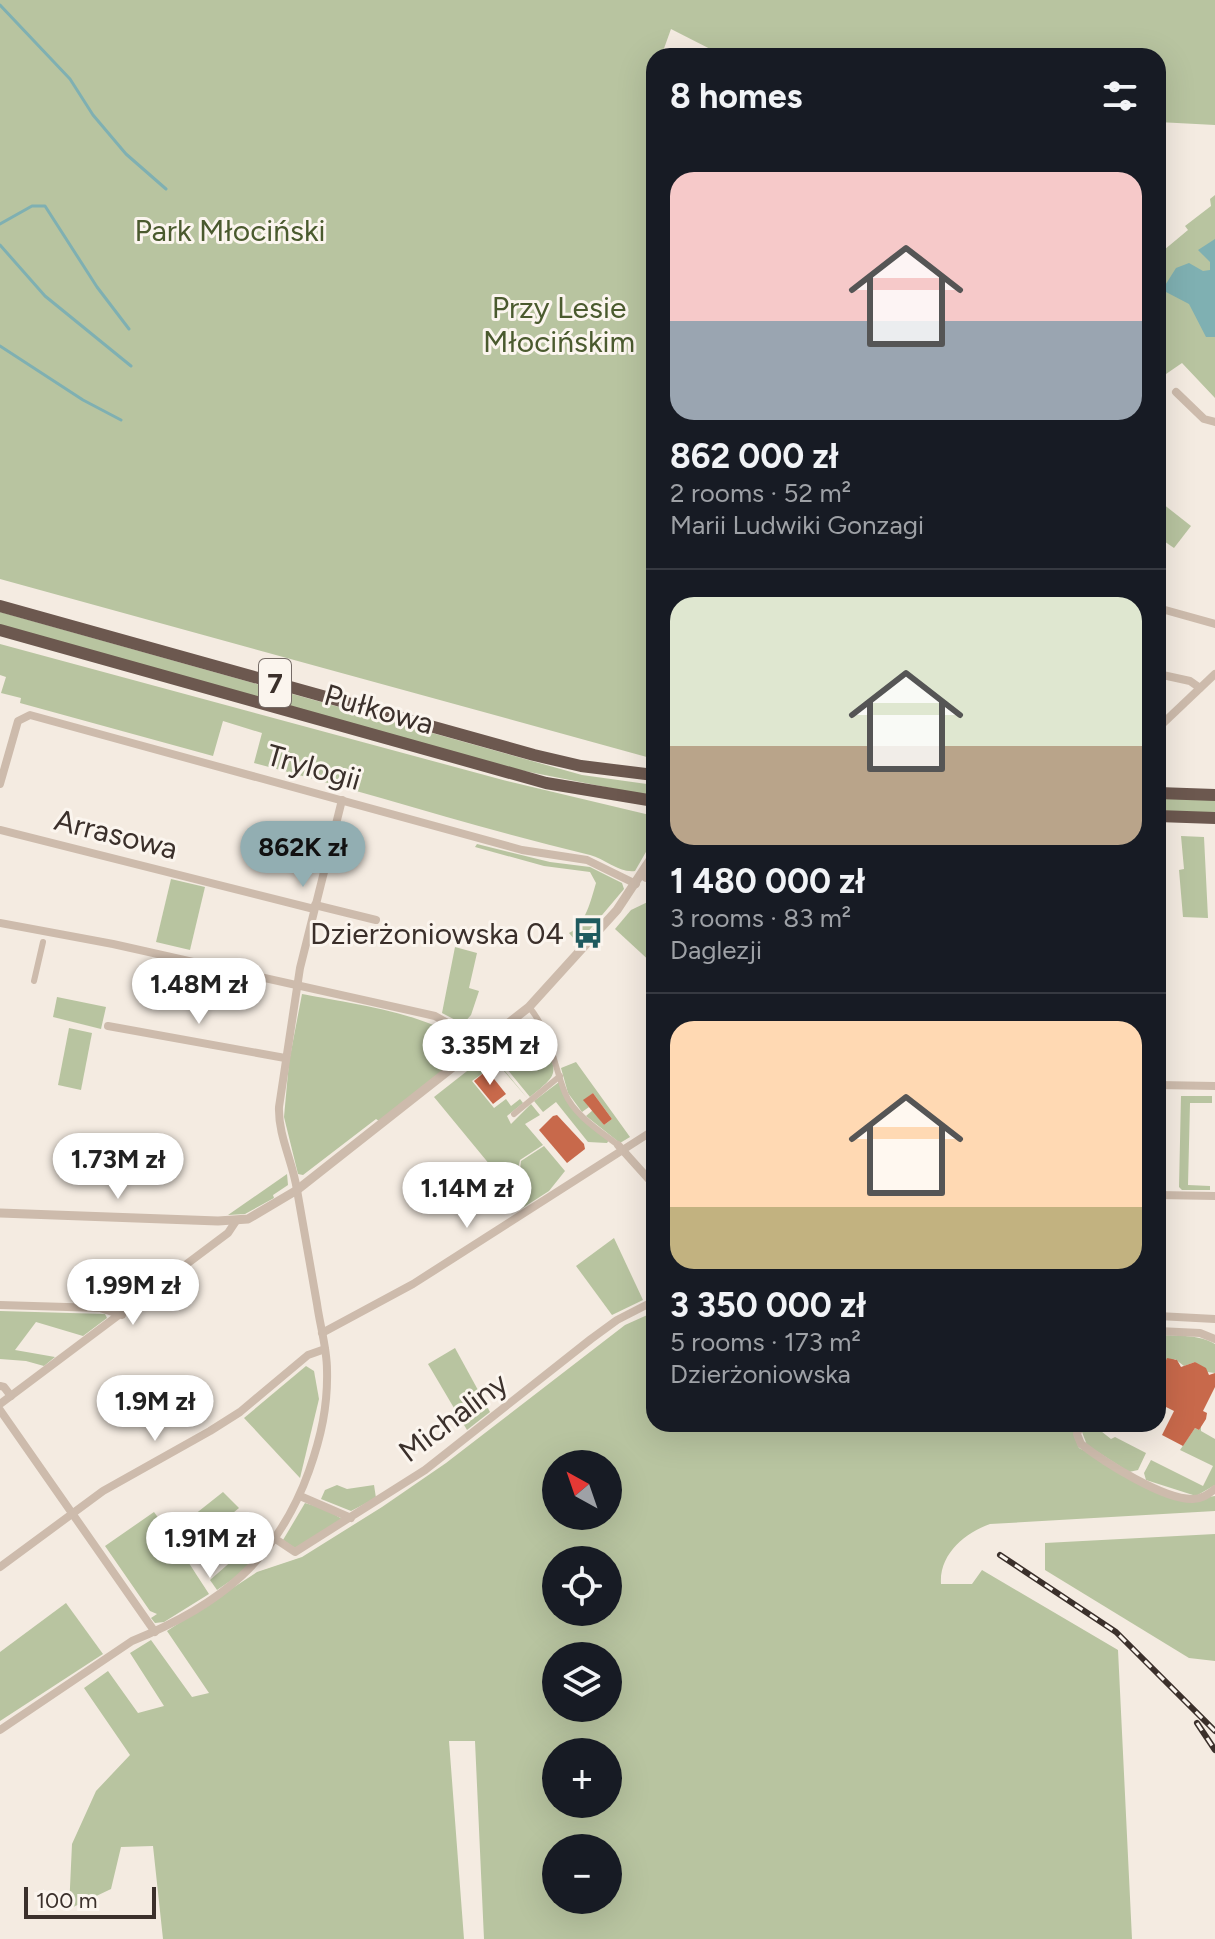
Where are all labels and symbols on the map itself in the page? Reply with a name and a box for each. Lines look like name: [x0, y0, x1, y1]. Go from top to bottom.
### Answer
park label: Park Młociński: [134, 212, 326, 249]
park label: Przy Lesie Młocińskim: [483, 289, 635, 360]
road number: 7: [259, 659, 291, 707]
street label: Pułkowa: [320, 676, 438, 742]
street label: Trylogii: [262, 736, 366, 798]
street label: Arrasowa: [51, 801, 181, 867]
pin: 862K zł: [229, 821, 377, 889]
place label: Dzierżoniowska 04: [310, 915, 564, 952]
bus stop icon: Dzierżoniowska 04: [571, 916, 605, 950]
pin: 1.48M zł: [116, 958, 282, 1026]
pin: 3.35M zł: [407, 1019, 573, 1087]
pin: 1.73M zł: [35, 1133, 201, 1201]
pin: 1.14M zł: [384, 1162, 550, 1230]
pin: 1.99M zł: [50, 1259, 216, 1327]
street label: Michaliny: [391, 1364, 515, 1470]
pin: 1.9M zł: [81, 1375, 229, 1443]
north arrow: [542, 1450, 622, 1530]
pin: 1.91M zł: [127, 1512, 293, 1580]
scale bar: [24, 1883, 156, 1919]

